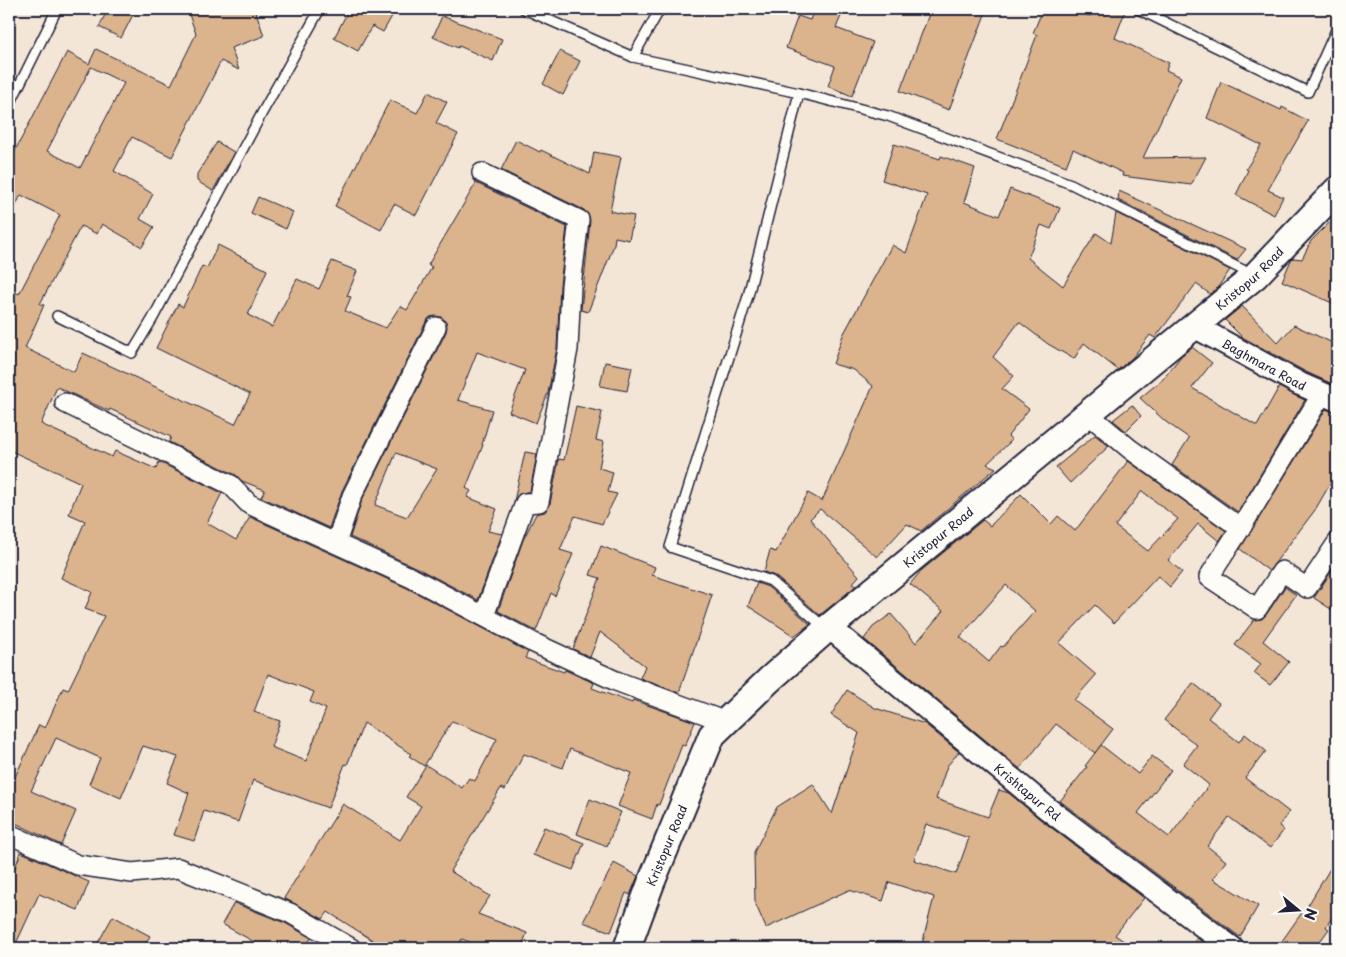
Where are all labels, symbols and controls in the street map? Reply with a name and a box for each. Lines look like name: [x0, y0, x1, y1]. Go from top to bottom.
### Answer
street label: Kristopur Road: [1211, 242, 1288, 314]
street label: Baghmara Road: [1219, 334, 1309, 395]
street label: Kristopur Road: [899, 503, 977, 572]
street label: Krishtapur Rd: [990, 759, 1065, 825]
street label: Kristopur Road: [642, 802, 691, 889]
north arrow: [1274, 884, 1324, 934]
text: N: [1299, 906, 1323, 923]

